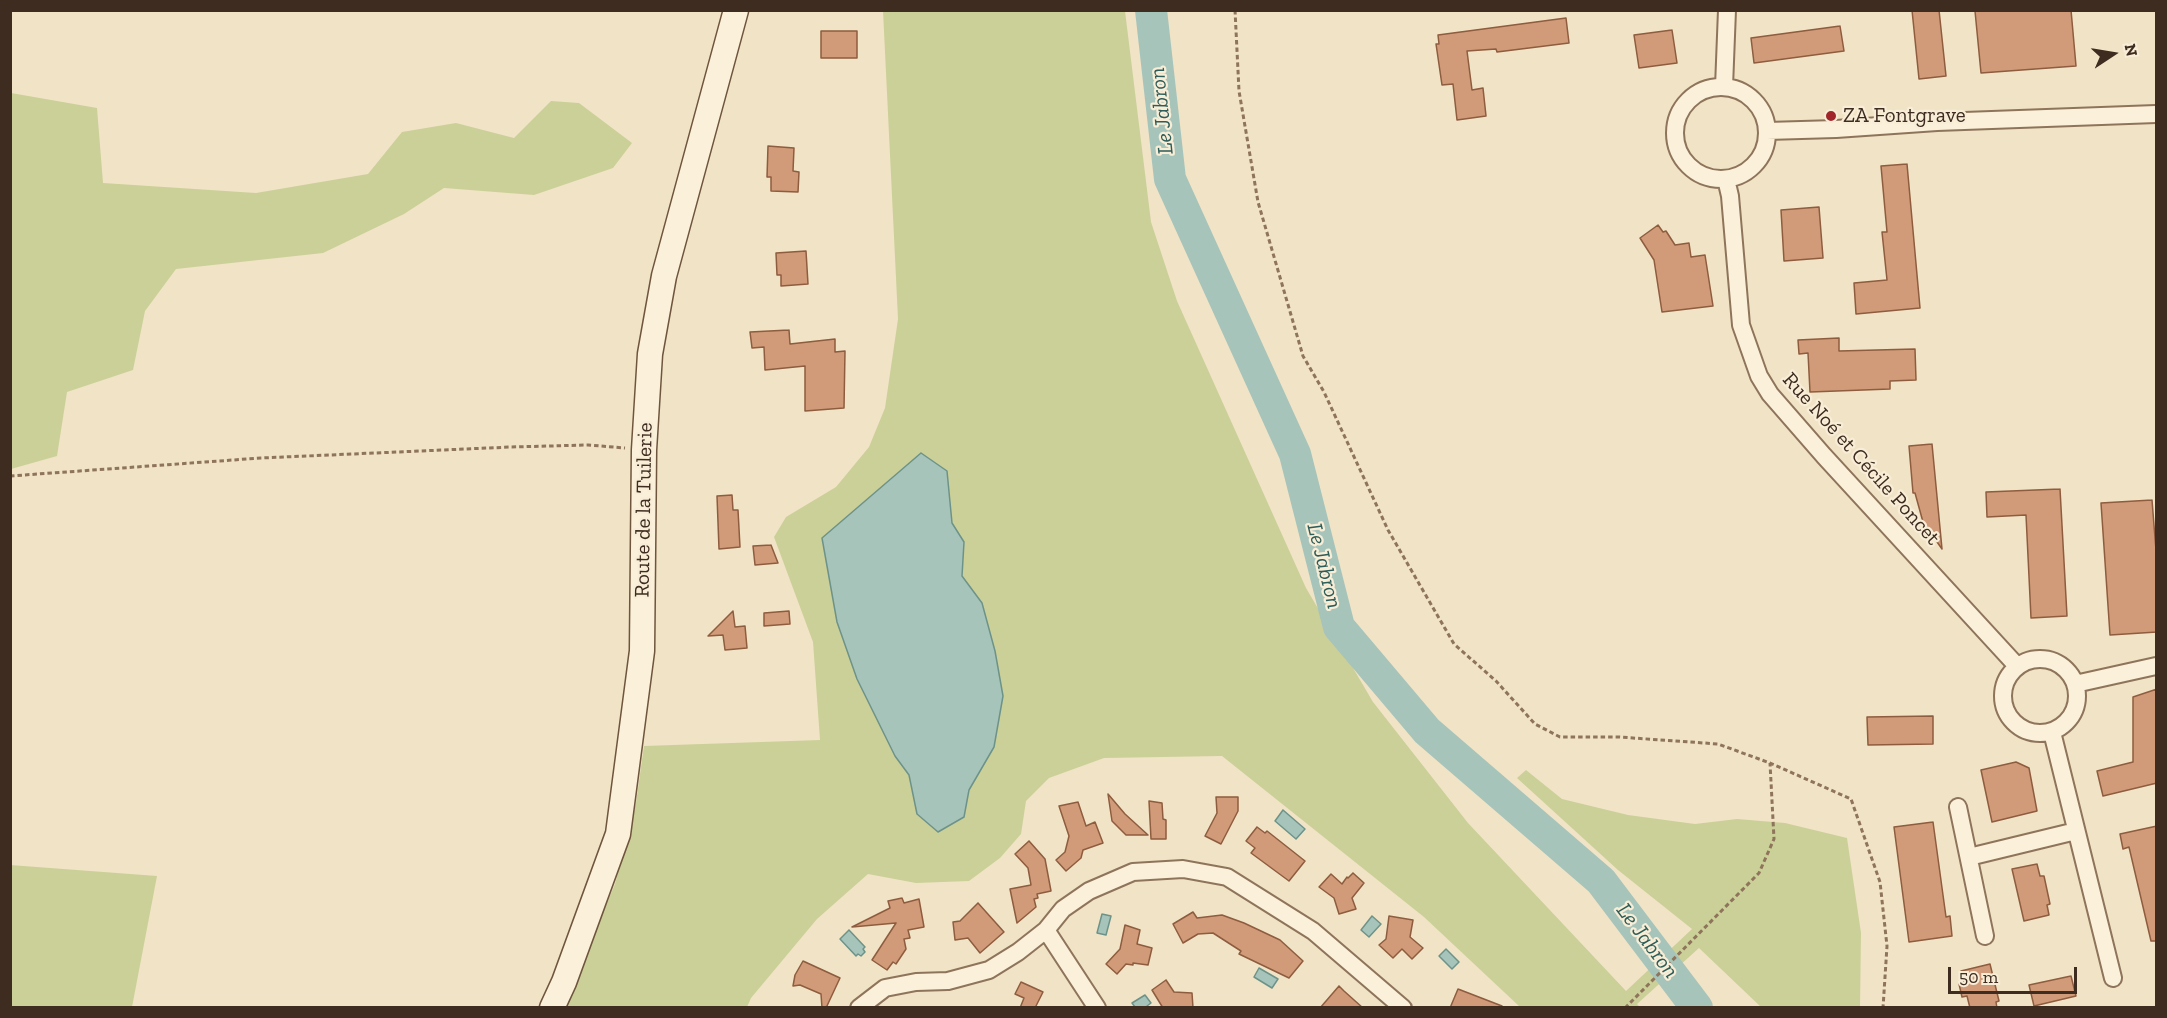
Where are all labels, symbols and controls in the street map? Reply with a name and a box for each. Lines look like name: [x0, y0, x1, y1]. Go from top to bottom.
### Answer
north arrow: [2083, 24, 2143, 84]
text: N: [2121, 42, 2142, 58]
water label: Le Jabron: [1144, 66, 1180, 156]
place label: ZA Fontgrave: [1843, 103, 1966, 129]
marker: ZA Fontgrave: [1824, 109, 1838, 123]
street label: Rue Noé et Cécile Poncet: [1777, 368, 1945, 550]
street label: Route de la Tuilerie: [630, 422, 658, 598]
water label: Le Jabron: [1301, 521, 1347, 611]
water label: Le Jabron: [1610, 898, 1684, 984]
scale bar: [1951, 955, 2080, 993]
text: 50 m: [1959, 966, 1998, 988]

